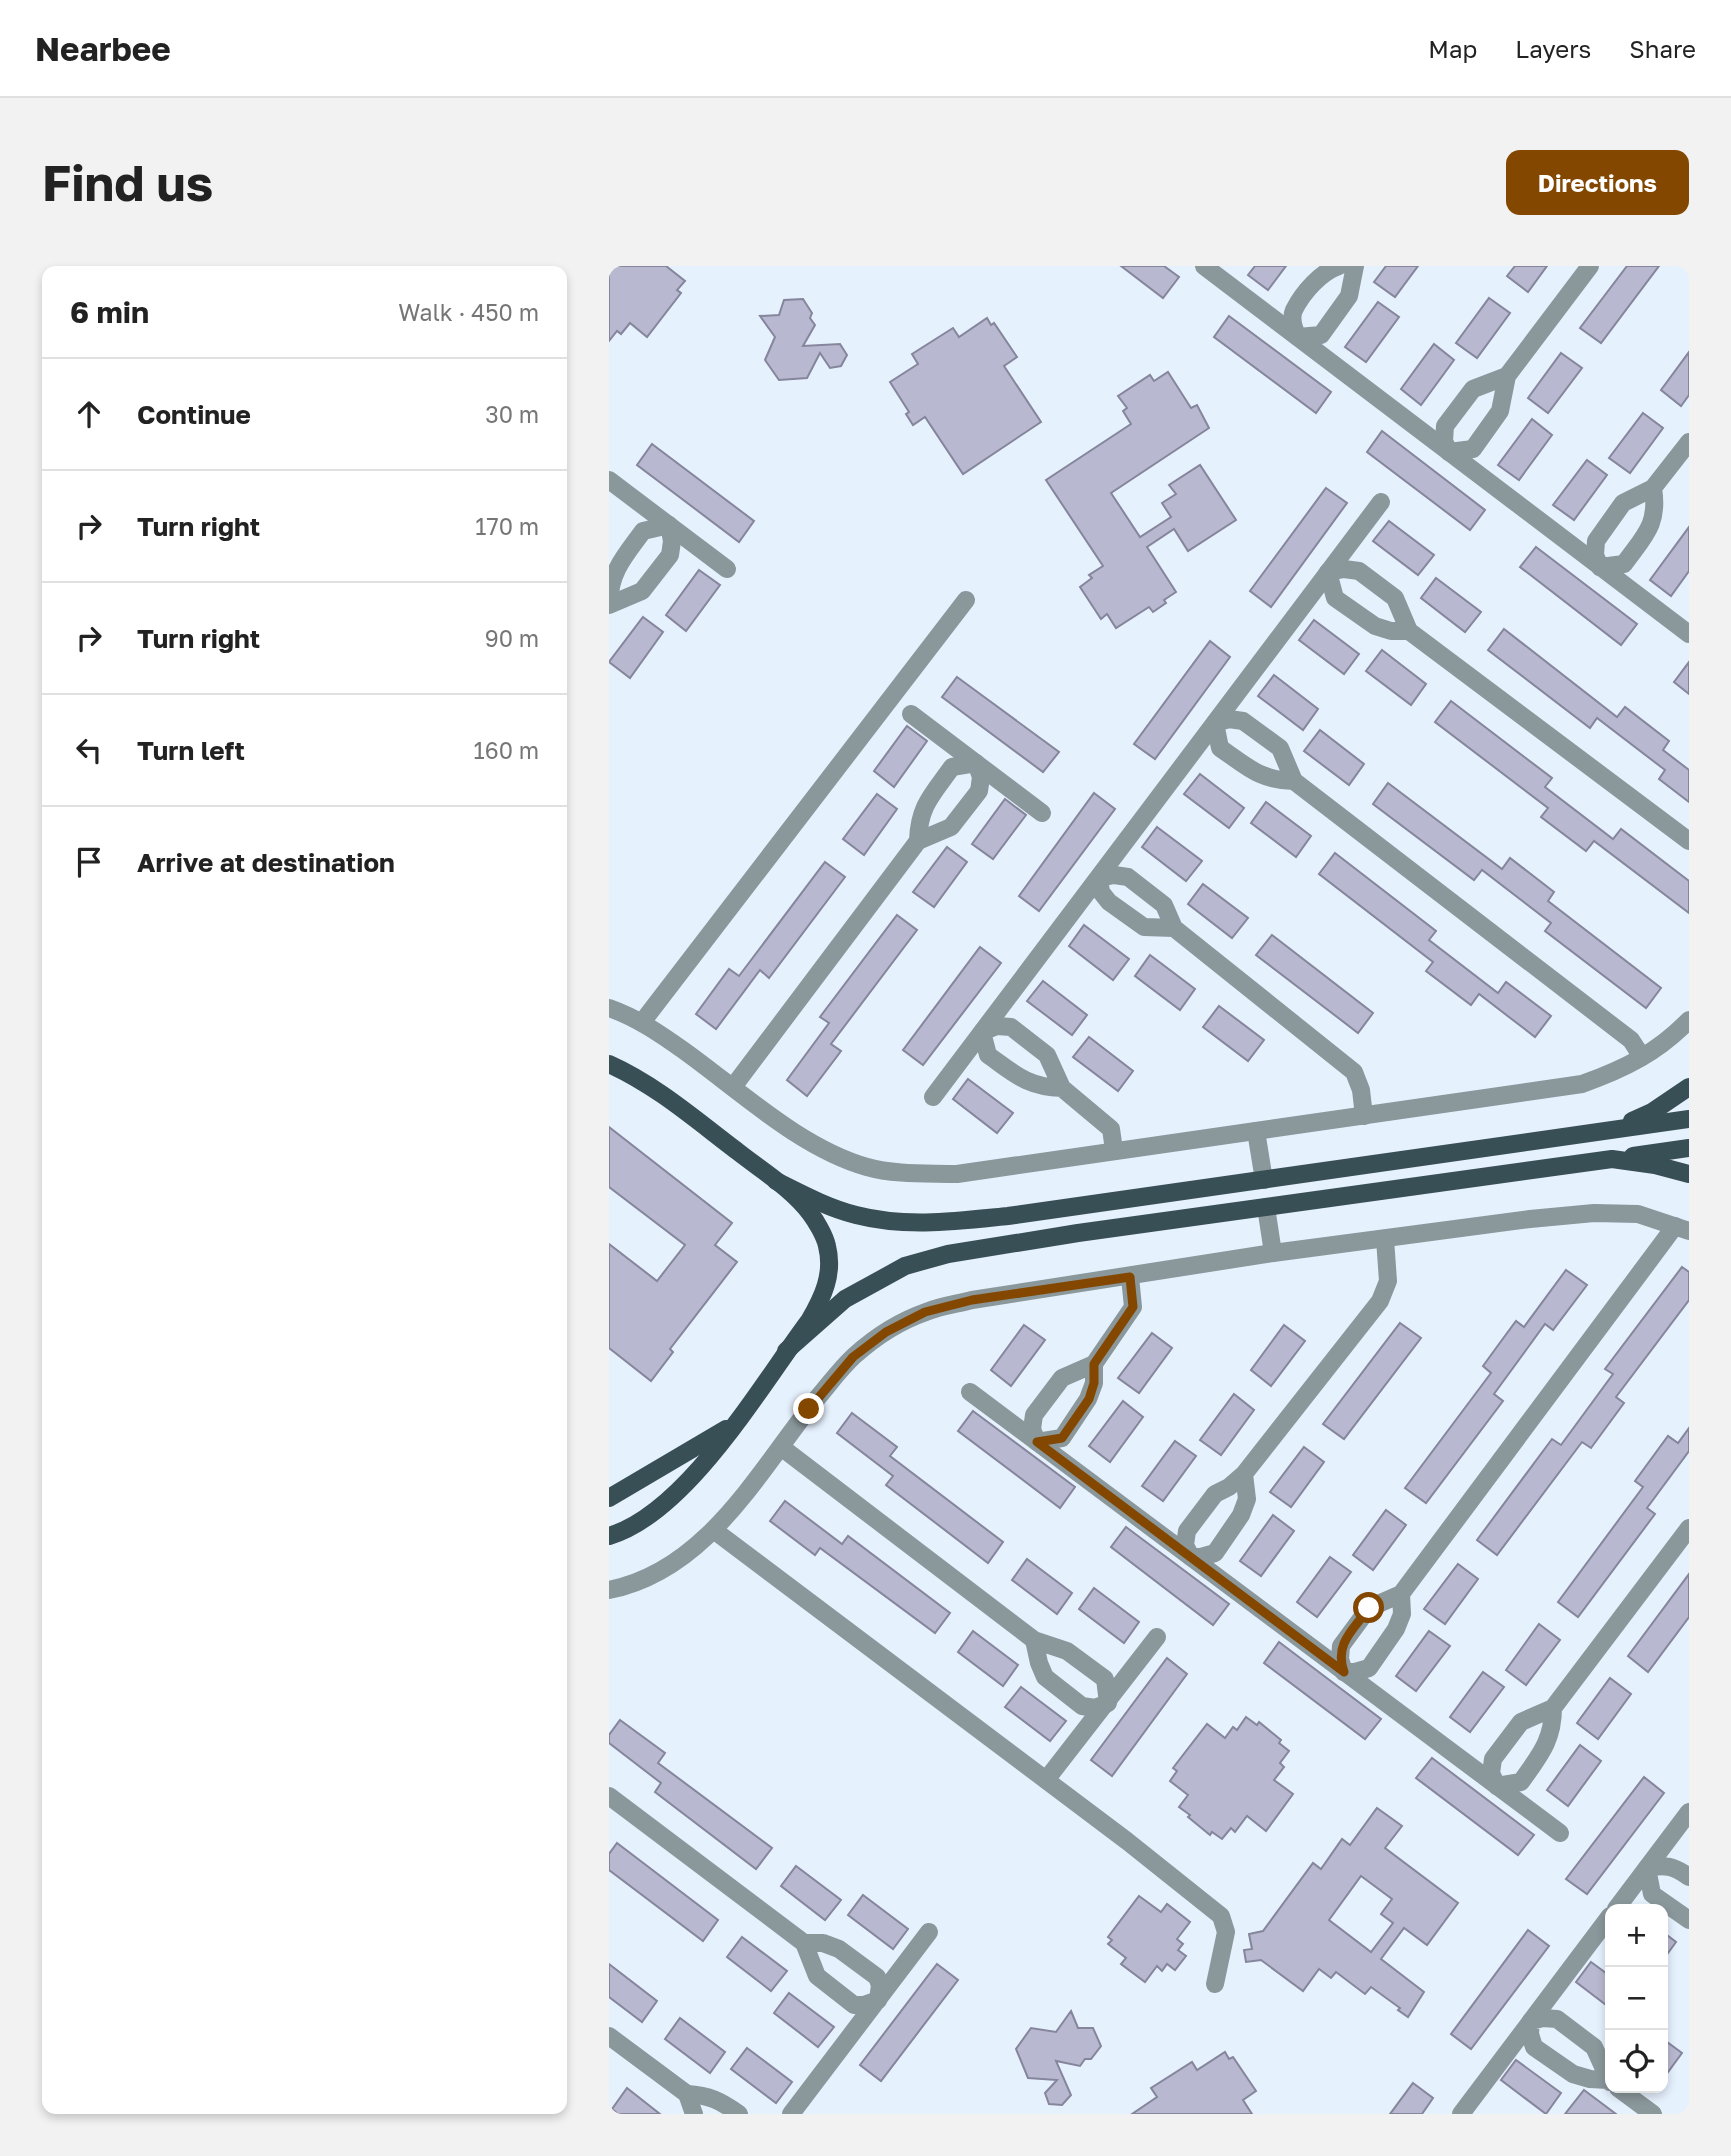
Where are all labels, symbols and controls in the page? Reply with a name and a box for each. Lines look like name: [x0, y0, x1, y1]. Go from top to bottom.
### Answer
text: Nearbee: [35, 29, 171, 68]
text: Map: [1428, 34, 1477, 63]
text: Layers: [1515, 34, 1591, 63]
text: Share: [1629, 34, 1696, 63]
button: Directions: [1506, 150, 1689, 215]
text: Find us: [42, 153, 213, 212]
text: 6 min: [70, 294, 149, 330]
text: Walk · 450 m: [398, 298, 539, 326]
icon: ahead: [70, 395, 108, 433]
text: Continue: [137, 399, 251, 430]
text: 30 m: [485, 400, 539, 428]
icon: right: [70, 507, 108, 545]
text: Turn right: [137, 511, 260, 542]
text: 170 m: [475, 512, 539, 540]
icon: right: [70, 619, 108, 657]
text: Turn right: [137, 623, 260, 654]
text: 90 m: [485, 624, 539, 652]
icon: left: [70, 731, 108, 769]
text: Turn left: [137, 735, 245, 766]
text: 160 m: [474, 736, 539, 764]
icon: arrive: [70, 843, 108, 881]
text: Arrive at destination: [137, 847, 395, 878]
route end: [793, 1393, 824, 1424]
route start: [1353, 1592, 1384, 1623]
map controls: [1605, 1904, 1668, 2093]
button: +: [1605, 1904, 1668, 1967]
button: −: [1605, 1967, 1668, 2030]
button: locate: [1605, 2030, 1668, 2093]

